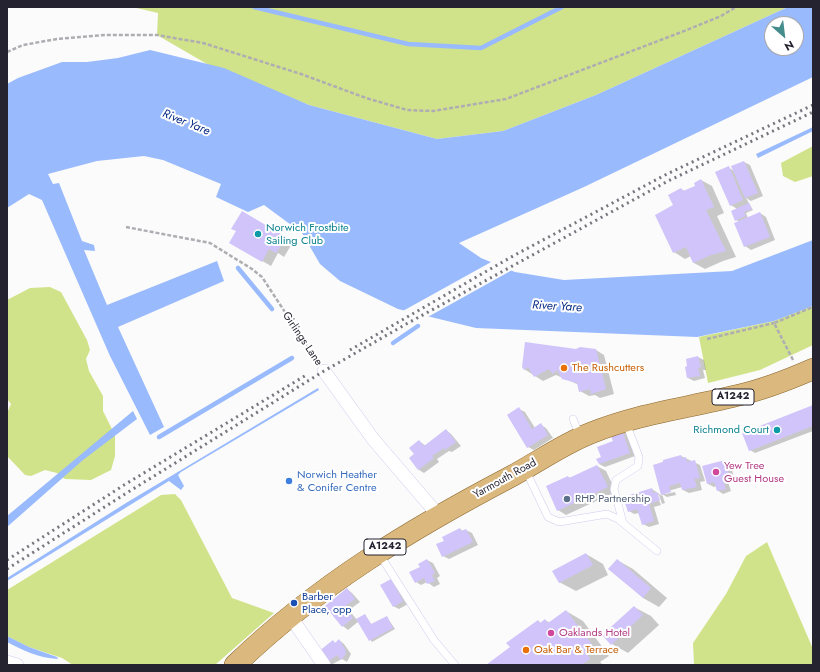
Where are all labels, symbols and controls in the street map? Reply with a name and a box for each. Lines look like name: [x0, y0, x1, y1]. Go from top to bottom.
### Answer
north arrow: [764, 16, 804, 56]
text: N: [782, 37, 797, 55]
water label: River Yare: [160, 107, 212, 139]
place label: Norwich Frostbite Sailing Club: [266, 221, 349, 247]
marker: Norwich Frostbite Sailing Club: [253, 229, 263, 239]
water label: River Yare: [532, 299, 582, 315]
street label: Girlings Lane: [279, 310, 325, 368]
place label: The Rushcutters: [572, 361, 644, 375]
marker: The Rushcutters: [559, 363, 569, 373]
road number: A1242: [712, 389, 754, 405]
place label: Richmond Court: [693, 423, 769, 437]
marker: Richmond Court: [772, 425, 782, 435]
street label: Yarmouth Road: [471, 456, 539, 502]
place label: Yew Tree Guest House: [724, 459, 784, 485]
marker: Yew Tree Guest House: [711, 467, 721, 477]
place label: Norwich Heather & Conifer Centre: [297, 468, 377, 494]
marker: Norwich Heather & Conifer Centre: [284, 476, 294, 486]
place label: RHP Partnership: [575, 492, 650, 506]
marker: RHP Partnership: [562, 494, 572, 504]
road number: A1242: [364, 539, 406, 555]
place label: Barber Place, opp: [302, 590, 351, 616]
marker: Barber Place, opp: [289, 598, 299, 608]
place label: Oaklands Hotel: [559, 626, 630, 640]
marker: Oaklands Hotel: [546, 628, 556, 638]
place label: Oak Bar & Terrace: [534, 643, 619, 657]
marker: Oak Bar & Terrace: [521, 645, 531, 655]

